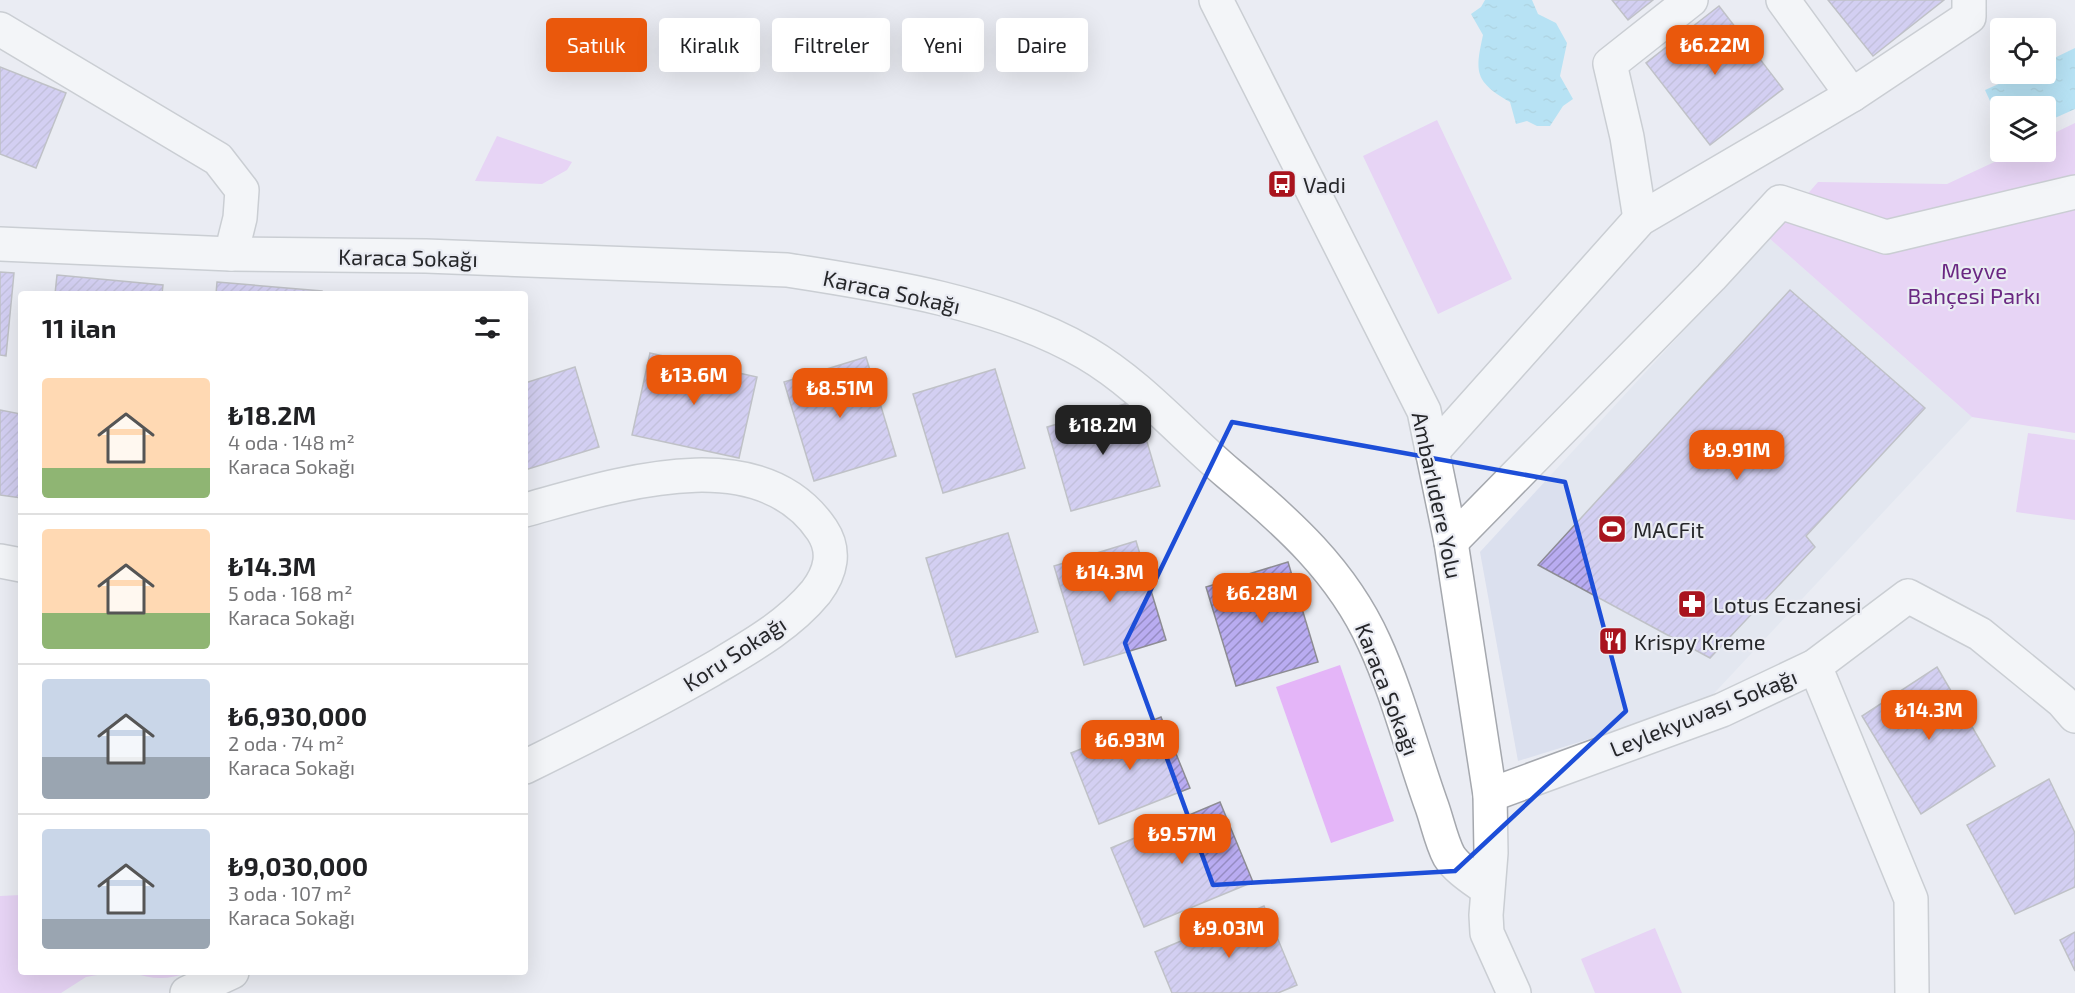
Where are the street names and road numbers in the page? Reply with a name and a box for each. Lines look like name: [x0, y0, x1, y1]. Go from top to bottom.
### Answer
street label: Karaca Sokağı: [338, 243, 478, 271]
street label: Karaca Sokağı: [821, 264, 963, 318]
street label: Ambarlıdere Yolu: [1408, 409, 1468, 581]
street label: Koru Sokağı: [678, 610, 790, 696]
street label: Karaca Sokağı: [1351, 619, 1425, 759]
street label: Leylekyuvası Sokağı: [1606, 663, 1800, 761]

